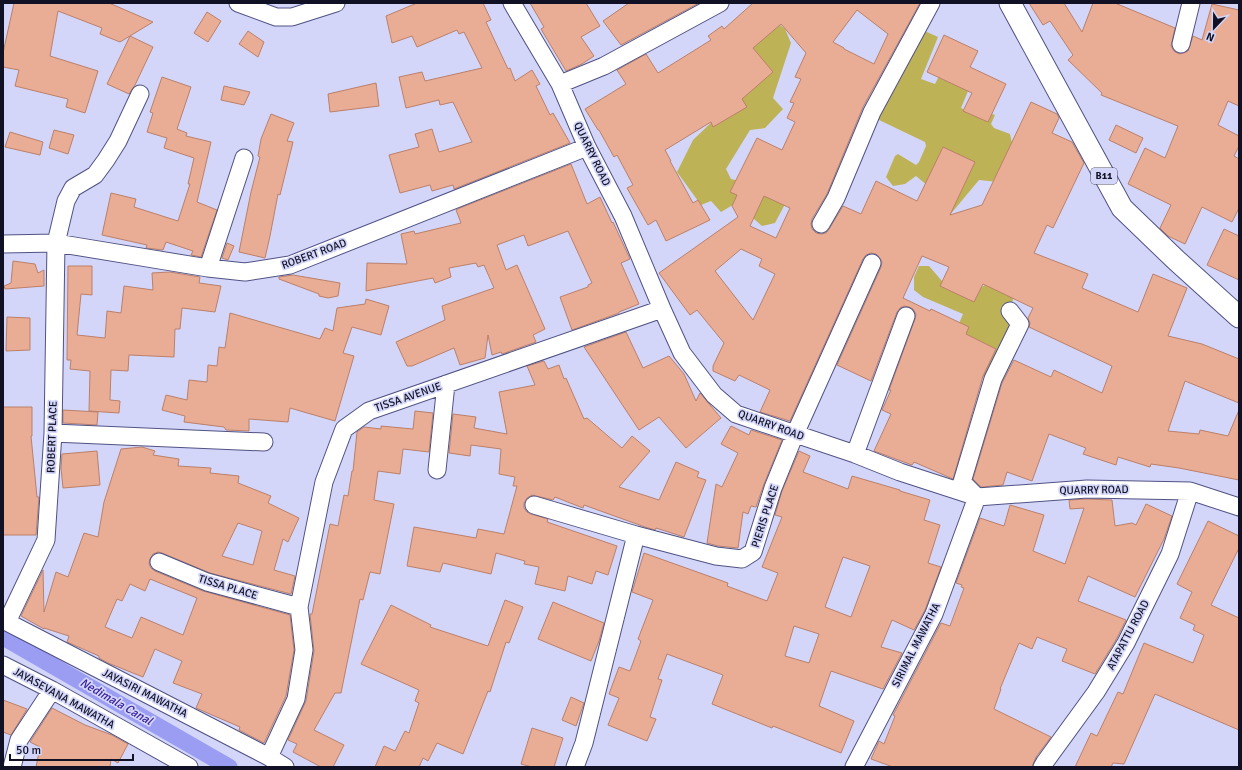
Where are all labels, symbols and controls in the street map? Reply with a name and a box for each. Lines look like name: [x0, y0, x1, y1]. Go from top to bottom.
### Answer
north arrow: [1194, 8, 1234, 48]
text: N: [1204, 29, 1216, 44]
street label: QUARRY ROAD: [571, 120, 613, 188]
road number: B11: [1091, 168, 1117, 184]
street label: ROBERT ROAD: [280, 236, 348, 272]
street label: TISSA AVENUE: [373, 379, 443, 415]
street label: ROBERT PLACE: [44, 401, 60, 473]
street label: QUARRY ROAD: [736, 407, 806, 443]
street label: PIERIS PLACE: [749, 483, 781, 549]
street label: QUARRY ROAD: [1059, 483, 1129, 497]
street label: TISSA PLACE: [197, 572, 259, 602]
street label: ATAPATTU ROAD: [1104, 598, 1152, 672]
street label: SIRIMAL MAWATHA: [889, 600, 943, 689]
street label: JAYASEVANA MAWATHA: [11, 665, 117, 731]
street label: JAYASIRI MAWATHA: [100, 666, 190, 720]
water label: Nedimala Canal: [77, 675, 156, 729]
scale bar: [10, 736, 133, 762]
text: 50 m: [16, 743, 41, 758]

